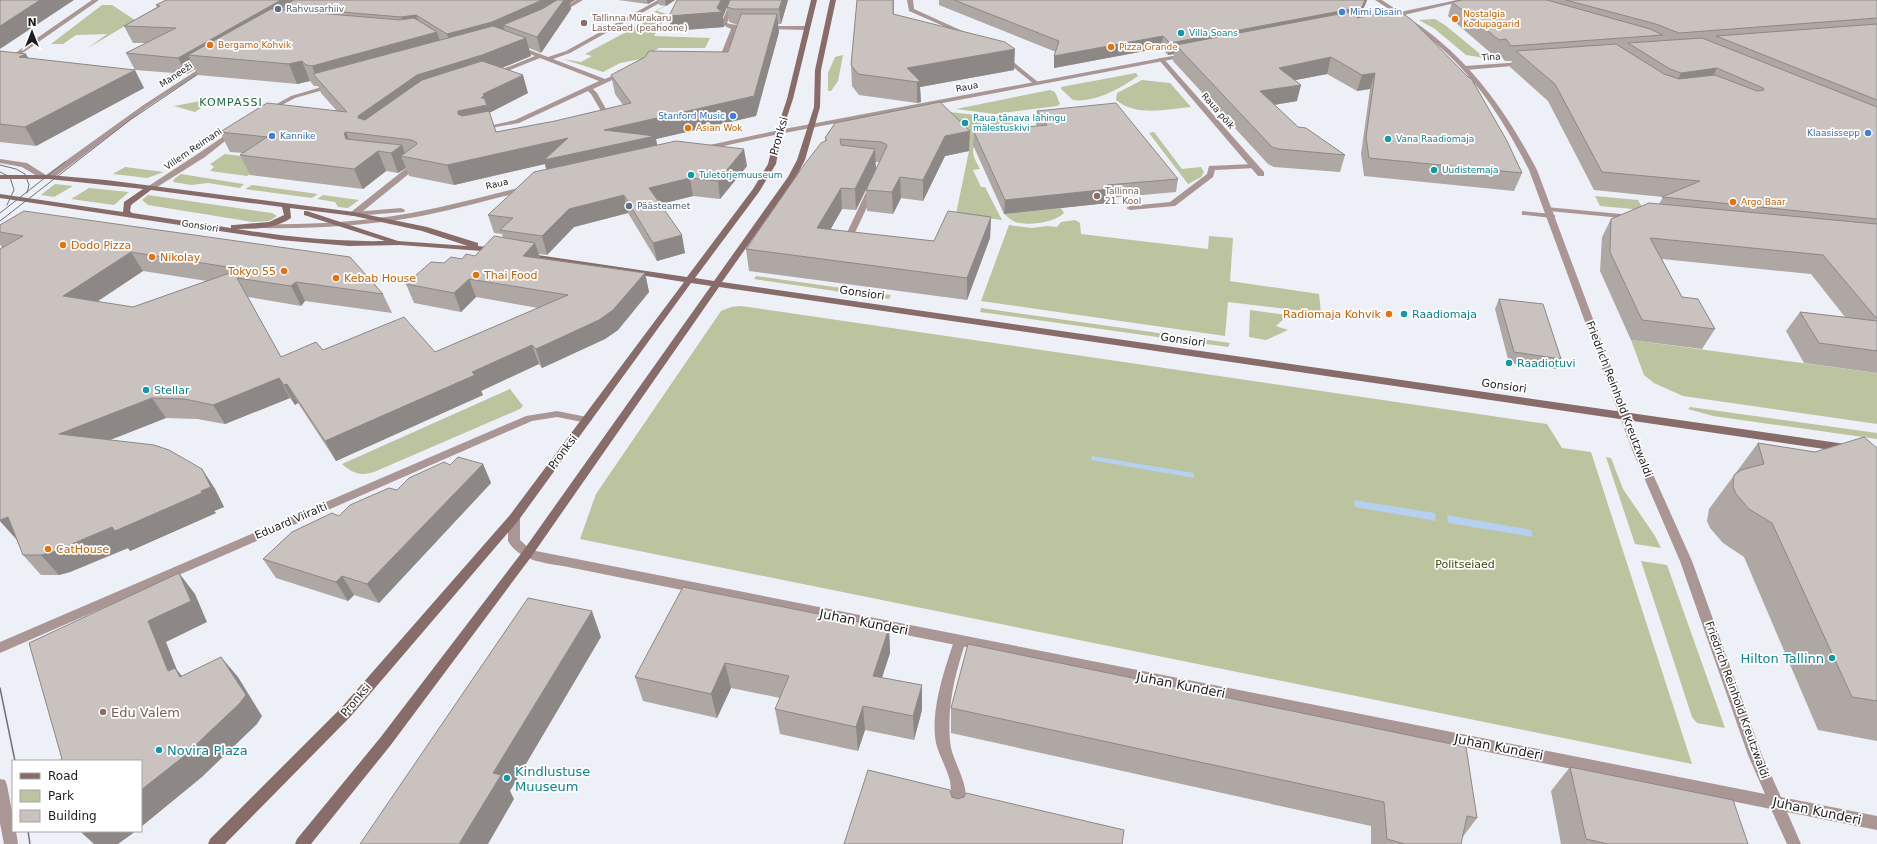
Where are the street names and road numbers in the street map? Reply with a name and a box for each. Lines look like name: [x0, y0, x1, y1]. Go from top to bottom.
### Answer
street label: Tina: [1480, 51, 1501, 63]
street label: Maneeži: [158, 61, 194, 89]
street label: Raua: [955, 80, 979, 94]
street label: Raua põik: [1200, 91, 1237, 132]
street label: Pronksi: [767, 115, 791, 157]
street label: Villem Reimani: [162, 126, 224, 172]
street label: Raua: [485, 177, 509, 191]
street label: Gonsiori: [181, 218, 219, 234]
street label: Gonsiori: [839, 283, 885, 303]
street label: Friedrich Reinhold Kreutzwaldi: [1583, 319, 1655, 479]
street label: Gonsiori: [1160, 330, 1206, 350]
street label: Gonsiori: [1481, 376, 1527, 396]
street label: Pronksi: [546, 432, 580, 472]
street label: Eduard Viiralti: [253, 500, 329, 542]
street label: Juhan Kunderi: [817, 606, 910, 638]
street label: Friedrich Reinhold Kreutzwaldi: [1702, 620, 1772, 780]
street label: Juhan Kunderi: [1134, 669, 1227, 701]
street label: Pronksi: [338, 681, 374, 719]
street label: Juhan Kunderi: [1452, 731, 1545, 763]
street label: Juhan Kunderi: [1770, 794, 1863, 828]

